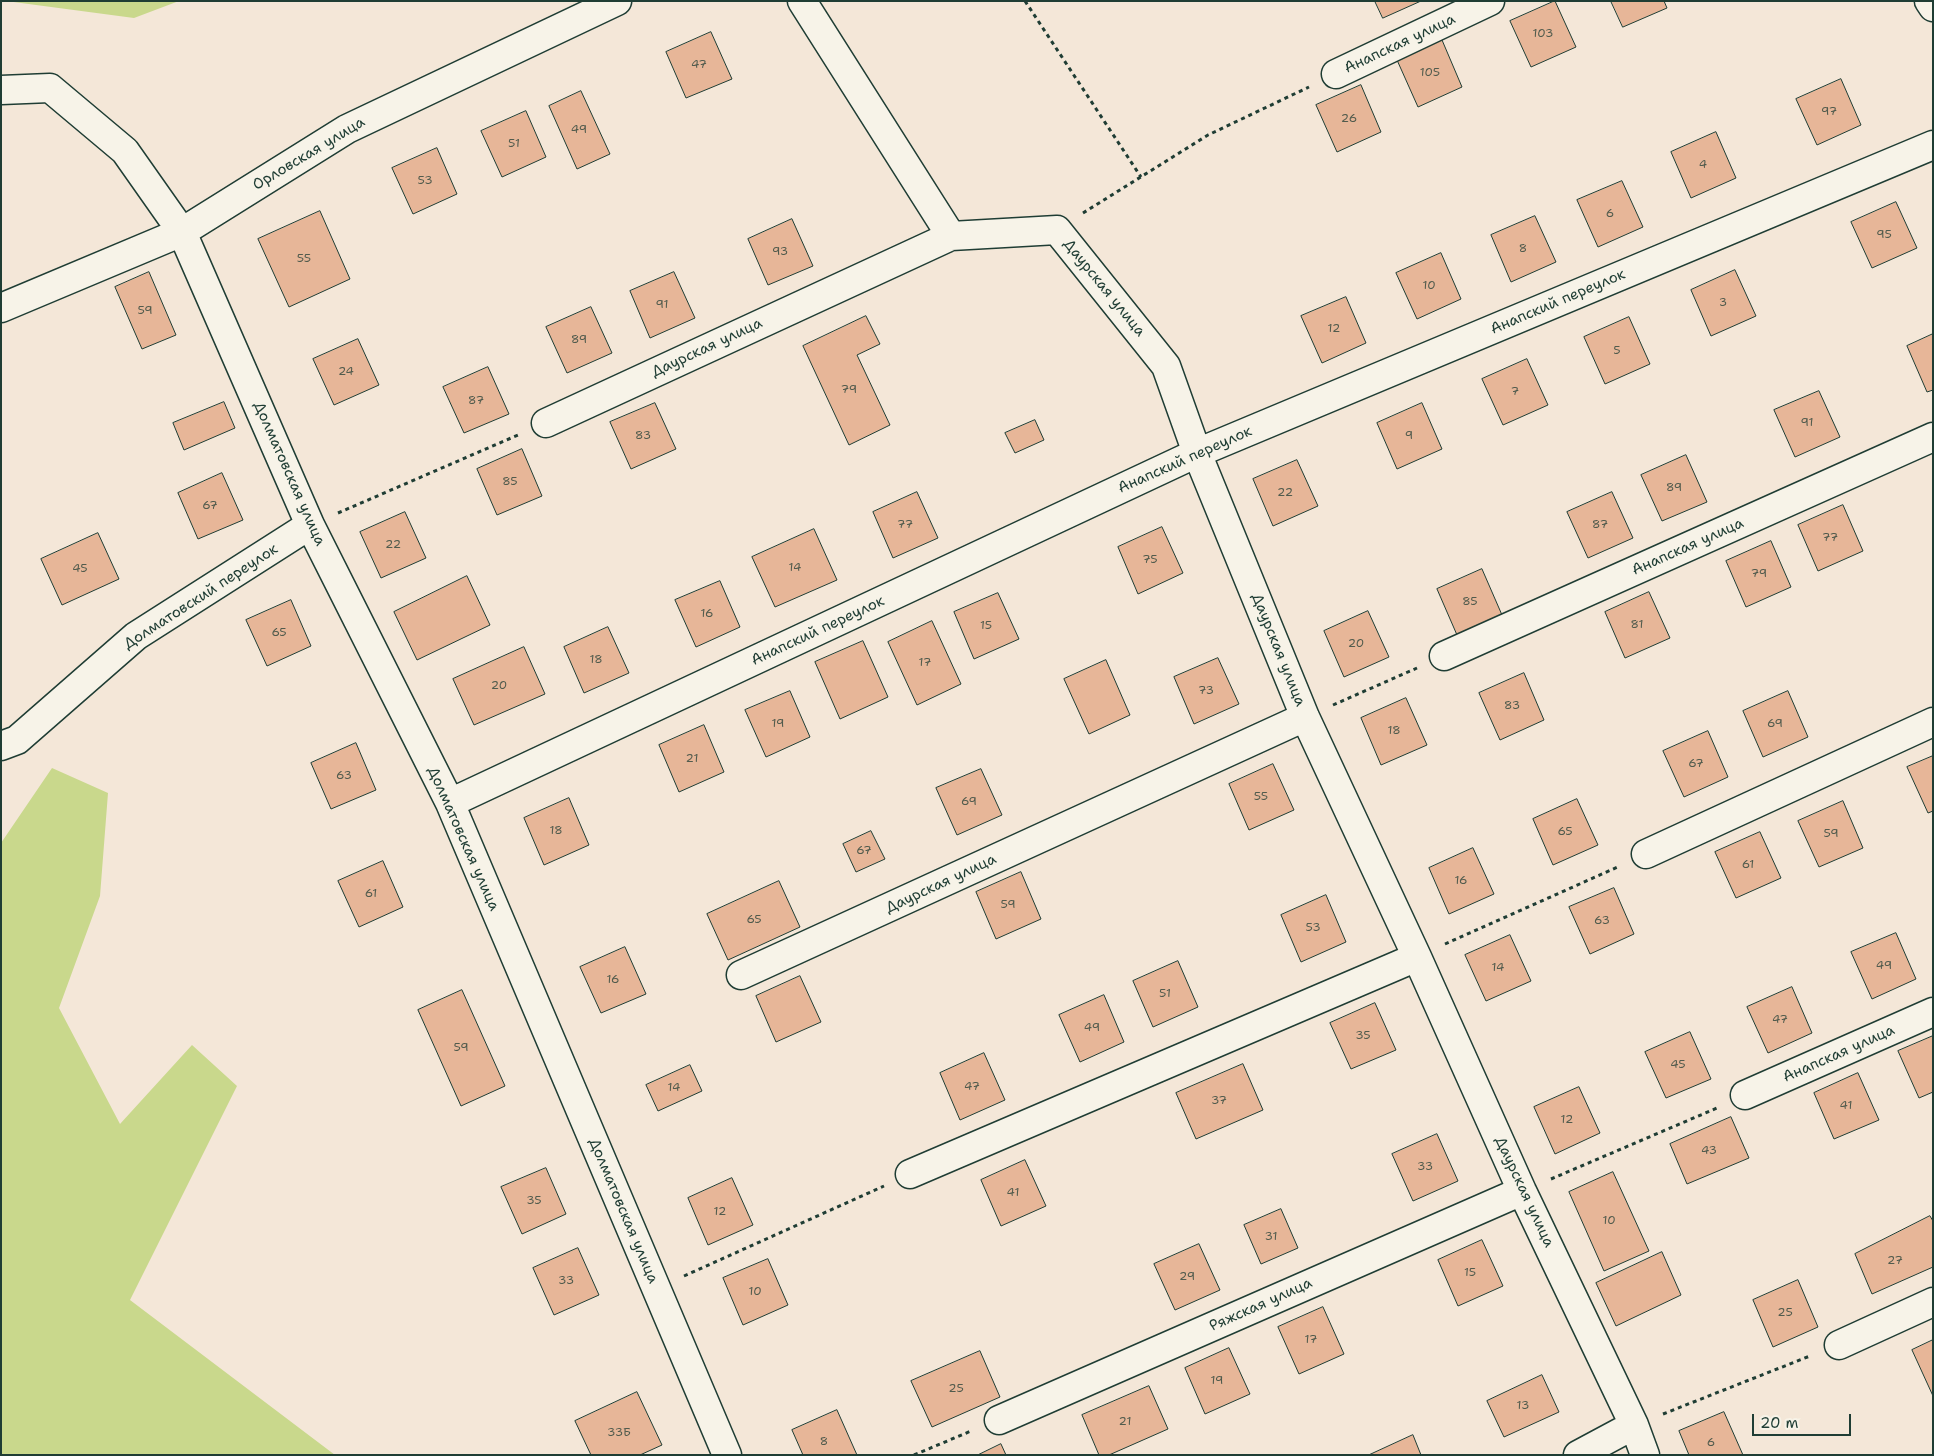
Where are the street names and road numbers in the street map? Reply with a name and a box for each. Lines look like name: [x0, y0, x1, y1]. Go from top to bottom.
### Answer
street label: Анапская улица: [1342, 10, 1458, 78]
street label: Орловская улица: [250, 113, 368, 195]
street label: Даурская улица: [1059, 236, 1149, 340]
street label: Анапский переулок: [1488, 265, 1628, 339]
street label: Даурская улица: [649, 314, 765, 382]
street label: Долматовская улица: [249, 399, 329, 549]
street label: Анапский переулок: [1115, 422, 1255, 498]
street label: Анапская улица: [1629, 514, 1747, 580]
street label: Долматовский переулок: [120, 540, 282, 654]
street label: Даурская улица: [1247, 591, 1309, 709]
street label: Анапский переулок: [749, 592, 887, 670]
street label: Долматовская улица: [423, 764, 503, 914]
street label: Даурская улица: [883, 850, 999, 918]
street label: Анапская улица: [1780, 1021, 1898, 1087]
street label: Даурская улица: [1490, 1134, 1558, 1250]
street label: Долматовская улица: [584, 1136, 662, 1286]
street label: Ряжская улица: [1207, 1274, 1315, 1336]

